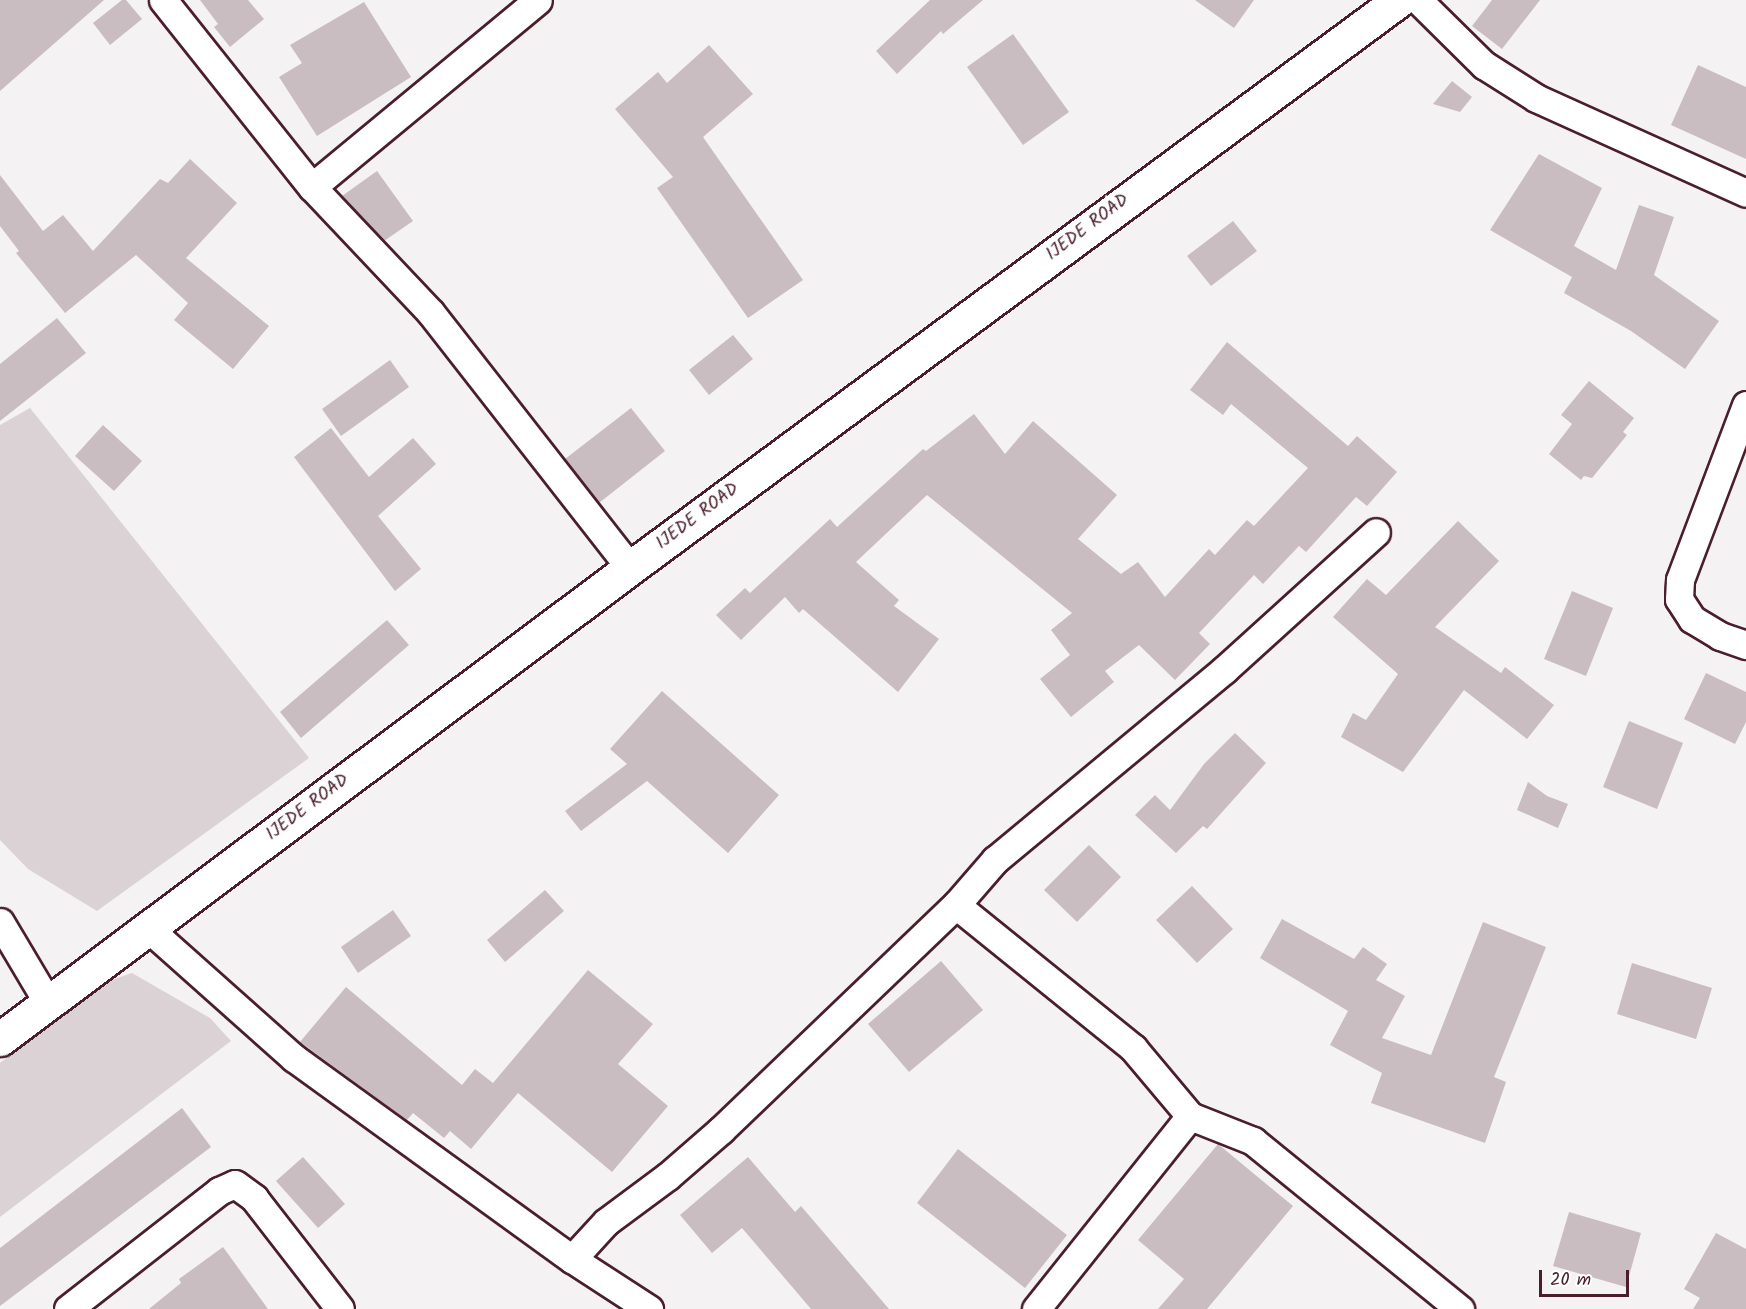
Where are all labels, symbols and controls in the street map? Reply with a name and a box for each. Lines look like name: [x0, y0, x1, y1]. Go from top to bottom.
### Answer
street label: IJEDE ROAD: [1042, 190, 1134, 266]
street label: IJEDE ROAD: [652, 479, 744, 555]
street label: IJEDE ROAD: [262, 770, 354, 846]
scale bar: [1542, 1258, 1632, 1296]
text: 20 m: [1550, 1266, 1591, 1295]

